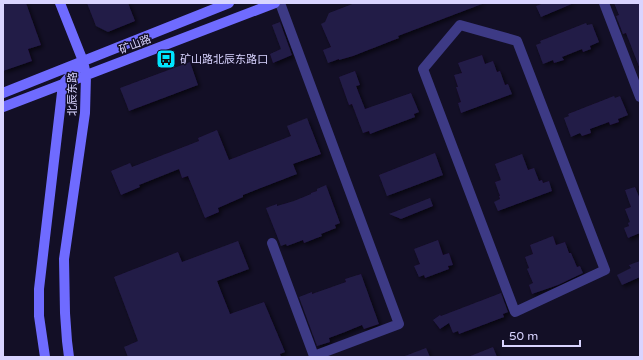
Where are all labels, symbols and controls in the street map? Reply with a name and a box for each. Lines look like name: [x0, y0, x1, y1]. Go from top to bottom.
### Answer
street label: 矿山路: [117, 32, 153, 56]
bus stop icon: 矿山路北辰东路口: [155, 48, 177, 70]
place label: 矿山路北辰东路口: [180, 53, 268, 66]
street label: 北辰东路: [66, 72, 79, 116]
scale bar: [503, 322, 580, 348]
text: 50 m: [509, 329, 538, 343]

